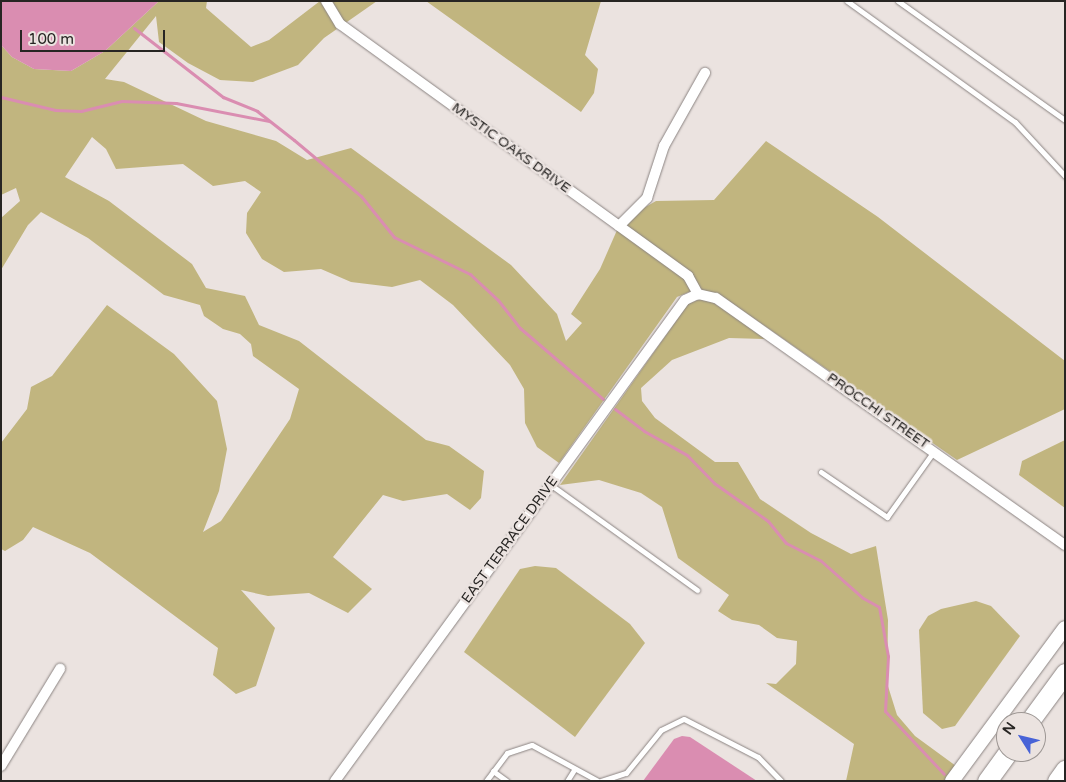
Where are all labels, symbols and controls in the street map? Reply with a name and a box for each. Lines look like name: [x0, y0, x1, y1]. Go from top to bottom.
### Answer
scale bar: [22, 20, 168, 52]
text: 100 m: [28, 30, 74, 48]
street label: MYSTIC OAKS DRIVE: [448, 99, 574, 197]
street label: PROCCHI STREET: [824, 369, 932, 453]
street label: EAST TERRACE DRIVE: [458, 473, 562, 607]
north arrow: [996, 712, 1046, 762]
text: N: [999, 719, 1019, 738]

